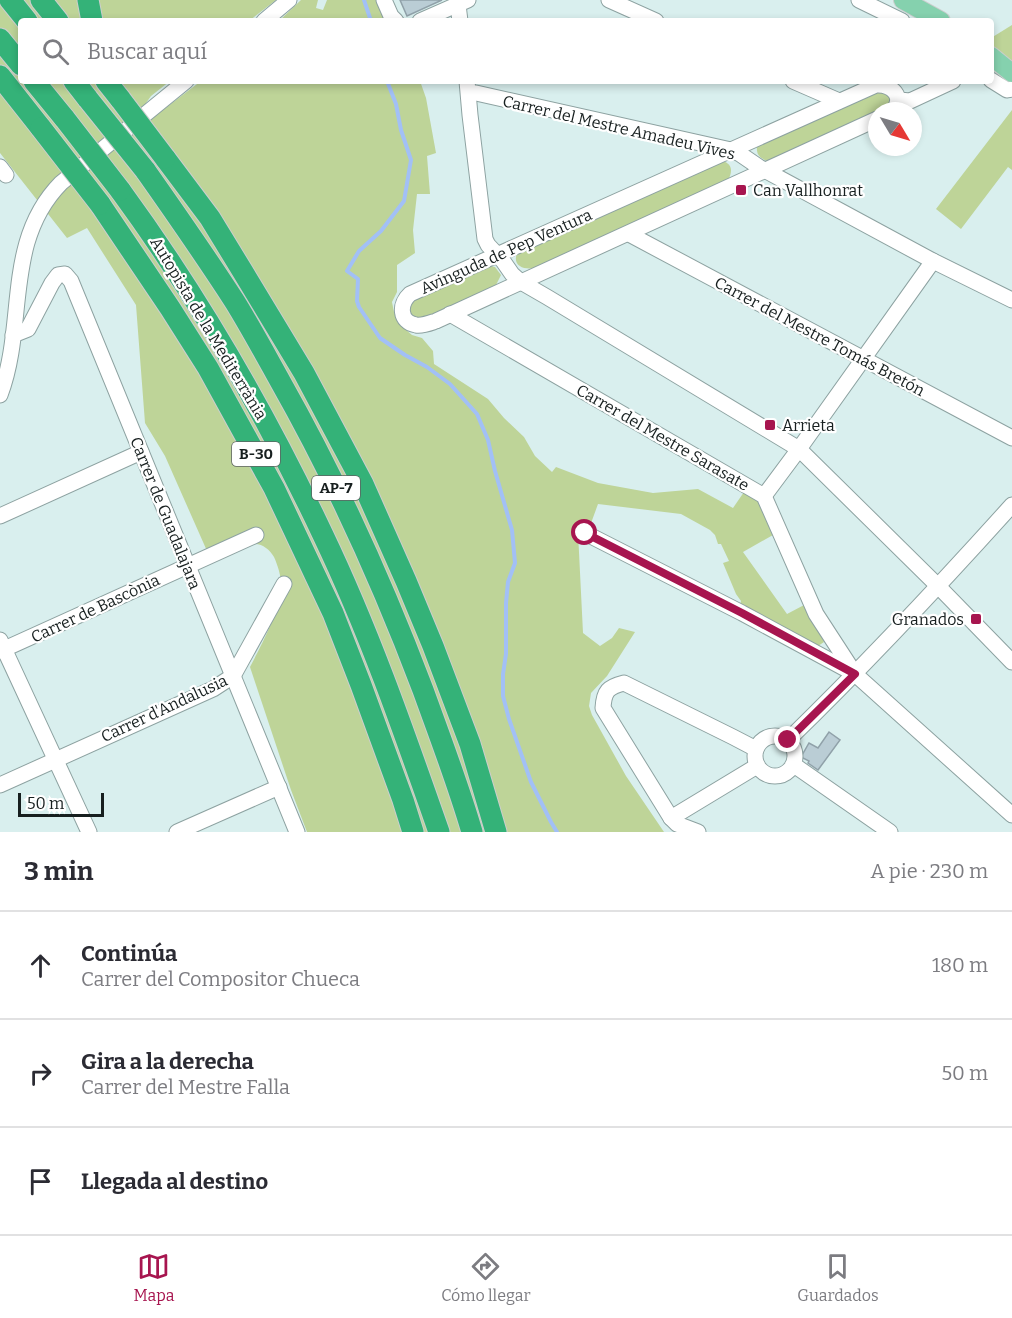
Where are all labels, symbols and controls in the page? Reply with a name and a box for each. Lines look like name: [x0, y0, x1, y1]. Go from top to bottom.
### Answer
search box: [18, 18, 994, 84]
icon: search: [39, 35, 72, 68]
text: Buscar aquí: [87, 38, 207, 65]
street label: Carrer del Mestre Amadeu Vives: [501, 91, 737, 164]
north arrow: [868, 102, 922, 156]
place label: Can Vallhonrat: [753, 181, 863, 200]
marker: Can Vallhonrat: [734, 183, 748, 197]
street label: Avinguda de Pep Ventura: [417, 205, 595, 298]
street label: Autopista de la Mediterrània: [146, 233, 271, 423]
street label: Carrer del Mestre Tomás Bretón: [711, 273, 928, 400]
street label: Carrer del Mestre Sarasate: [573, 380, 752, 495]
place label: Arrieta: [782, 416, 835, 435]
marker: Arrieta: [763, 418, 777, 432]
street label: Carrer de Guadalajara: [126, 434, 205, 592]
road number: B-30: [232, 442, 280, 466]
road number: AP-7: [312, 476, 360, 500]
route start: [571, 519, 597, 545]
street label: Carrer de Bascònia: [28, 570, 163, 647]
place label: Granados: [892, 610, 964, 629]
marker: Granados: [969, 612, 983, 626]
street label: Carrer d'Andalusia: [98, 671, 231, 746]
route end: [774, 726, 800, 752]
scale bar: [18, 790, 104, 818]
text: 50 m: [27, 794, 64, 813]
text: 3 min: [24, 856, 93, 887]
text: A pie · 230 m: [871, 859, 988, 883]
text: Continúa: [81, 940, 177, 967]
icon: ahead: [24, 949, 57, 982]
text: 180 m: [932, 953, 988, 977]
text: Carrer del Compositor Chueca: [81, 967, 360, 991]
text: Gira a la derecha: [81, 1048, 254, 1075]
icon: right: [24, 1057, 57, 1090]
text: 50 m: [941, 1061, 988, 1085]
text: Carrer del Mestre Falla: [81, 1075, 290, 1099]
icon: arrive: [24, 1165, 57, 1198]
text: Llegada al destino: [81, 1168, 268, 1195]
tab: Mapa: [133, 1250, 174, 1305]
tab: Cómo llegar: [441, 1250, 531, 1305]
tab: Guardados: [797, 1250, 879, 1305]

